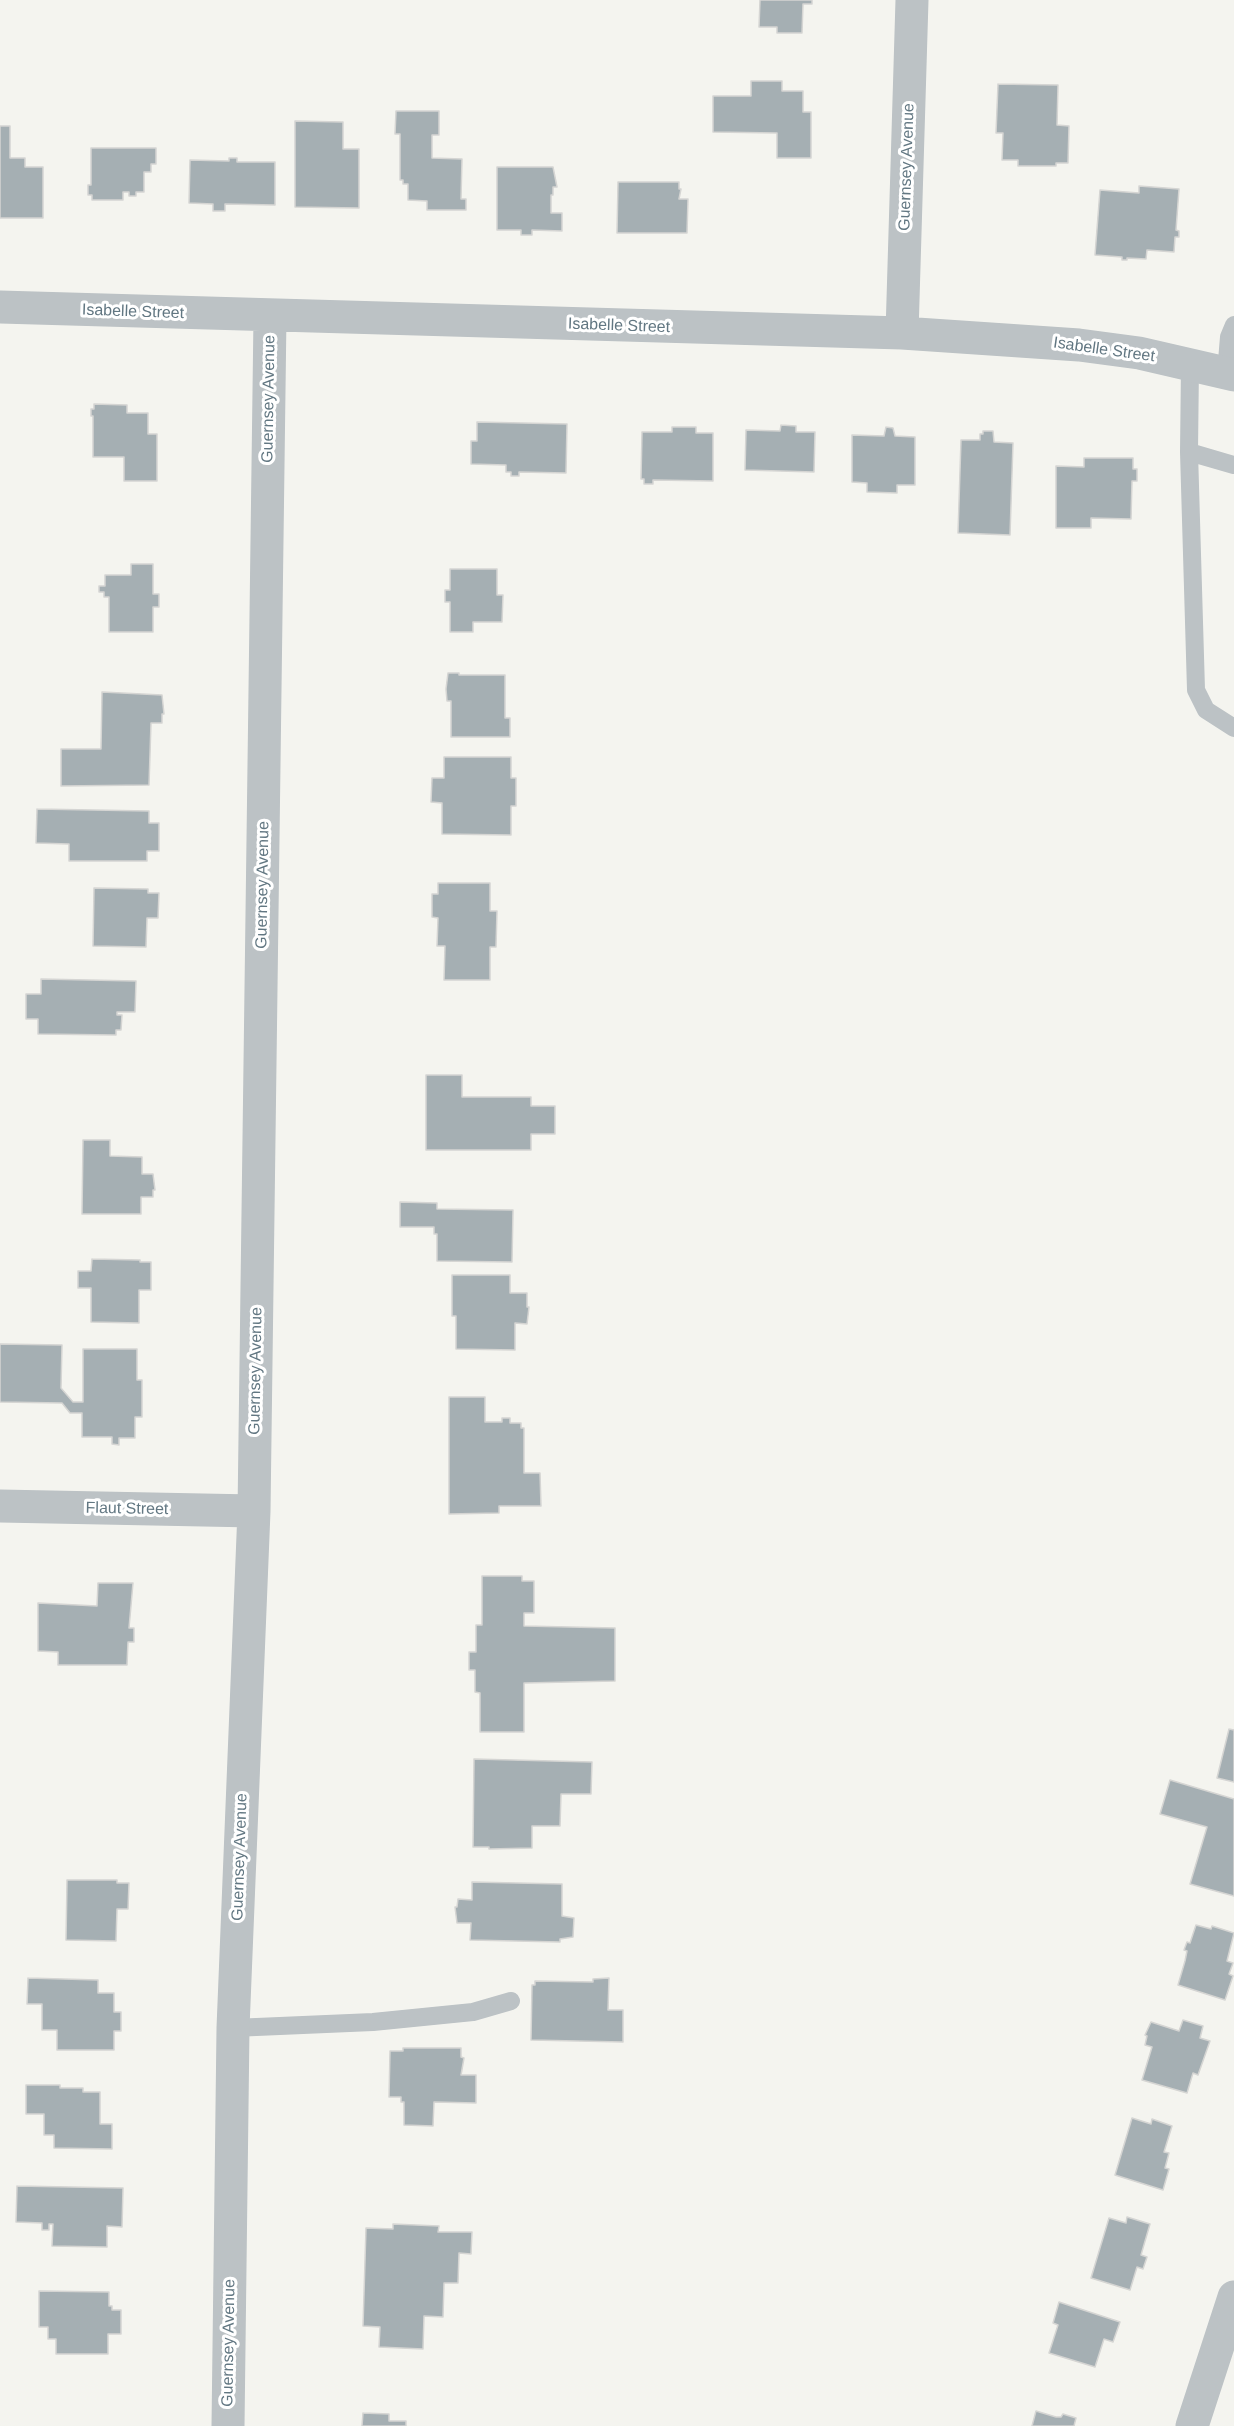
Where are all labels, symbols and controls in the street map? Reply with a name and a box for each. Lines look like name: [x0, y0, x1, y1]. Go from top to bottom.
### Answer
street label: Guernsey Avenue: [895, 103, 919, 231]
street label: Isabelle Street: [82, 301, 184, 323]
street label: Isabelle Street: [568, 315, 670, 337]
street label: Isabelle Street: [1052, 333, 1156, 367]
street label: Guernsey Avenue: [258, 335, 280, 463]
street label: Guernsey Avenue: [252, 821, 274, 949]
street label: Guernsey Avenue: [245, 1307, 267, 1435]
street label: Flaut Street: [85, 1499, 169, 1519]
street label: Guernsey Avenue: [228, 1793, 252, 1921]
street label: Guernsey Avenue: [218, 2279, 240, 2407]

